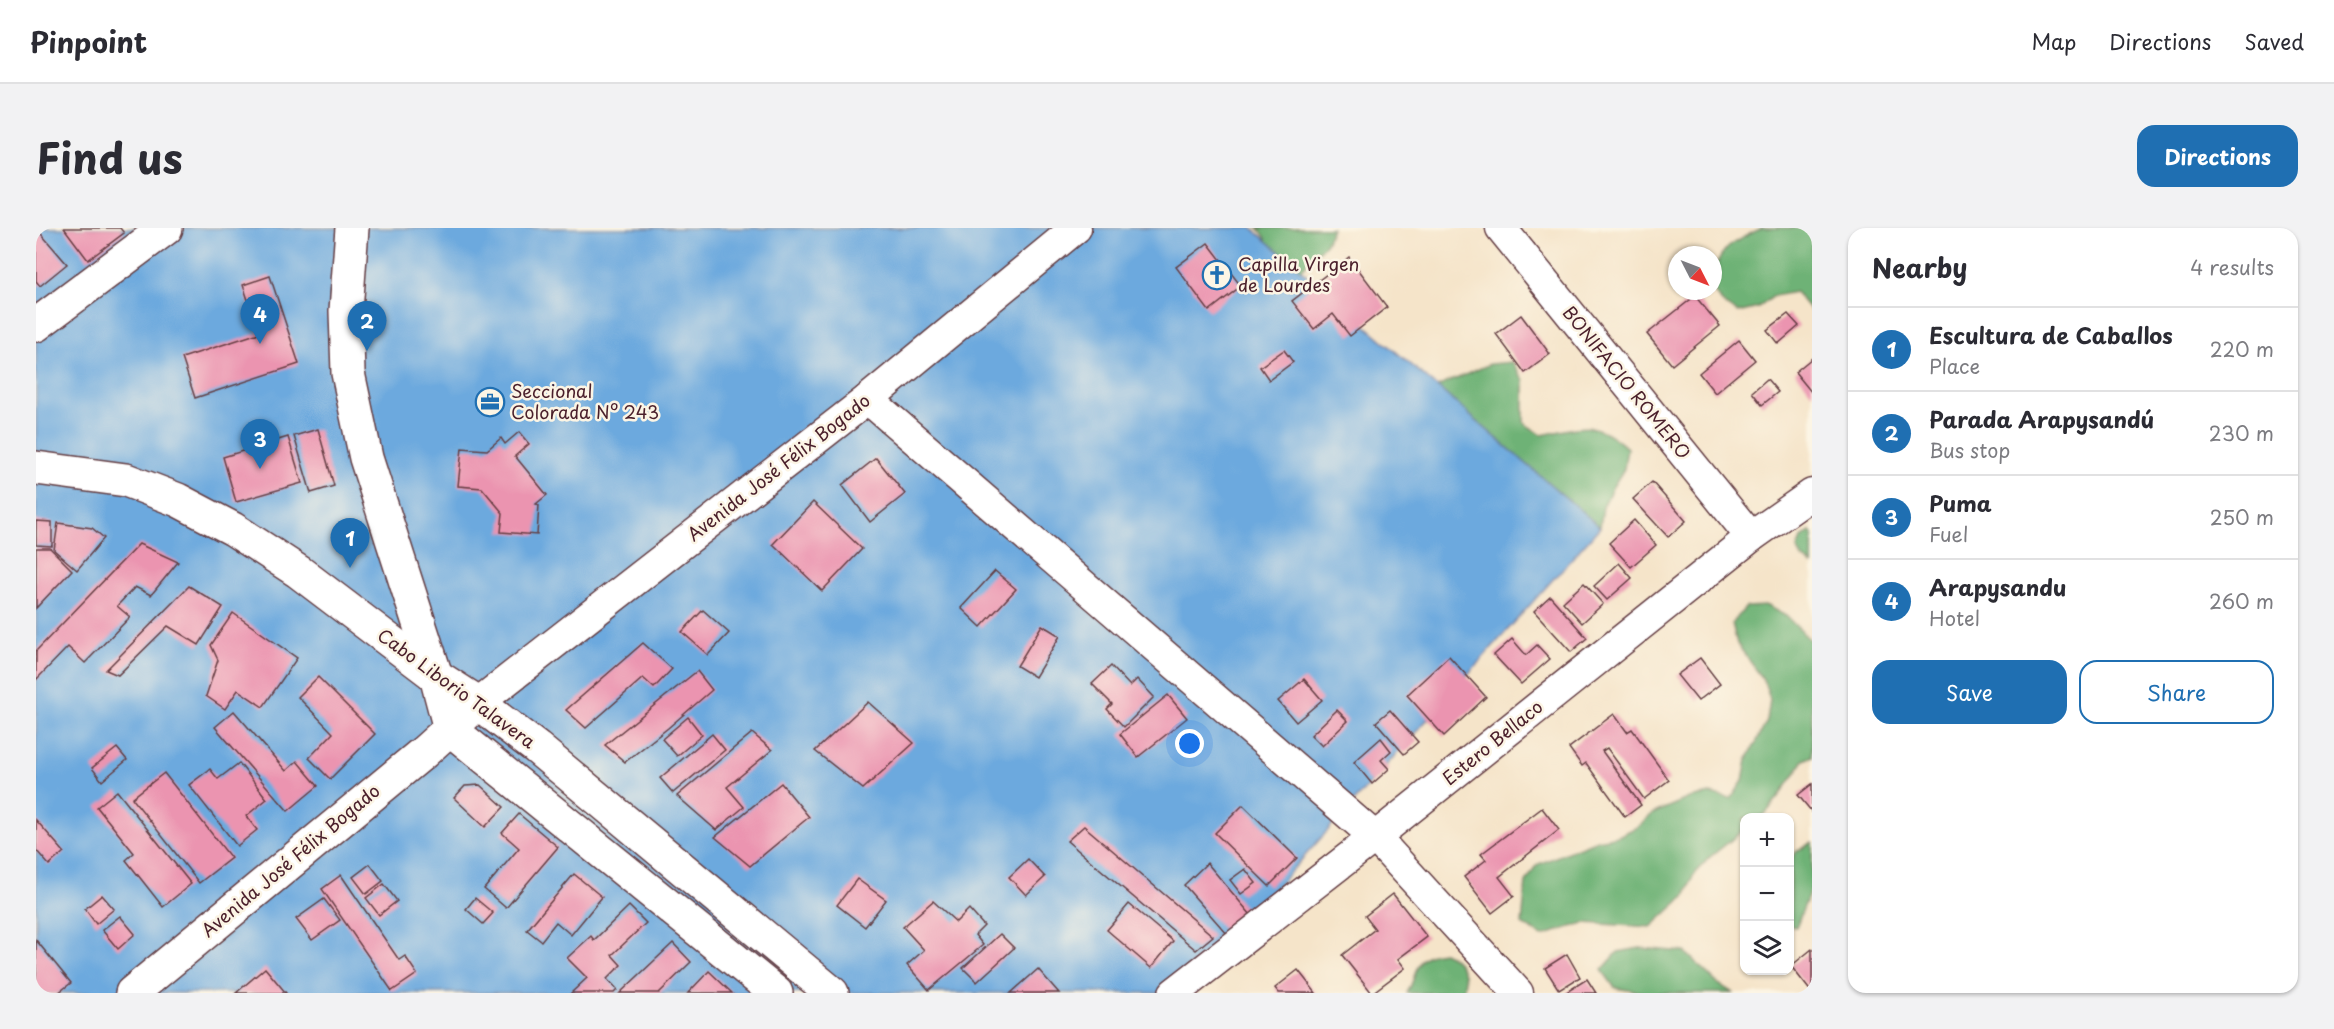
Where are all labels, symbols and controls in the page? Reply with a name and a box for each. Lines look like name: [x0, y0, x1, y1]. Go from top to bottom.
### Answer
text: Pinpoint: [30, 20, 147, 63]
text: Map: [2031, 25, 2076, 57]
text: Directions: [2109, 25, 2211, 57]
text: Saved: [2244, 25, 2304, 57]
text: Find us: [36, 125, 183, 188]
button: Directions: [2137, 125, 2298, 187]
north arrow: [1668, 246, 1722, 300]
text: Nearby: [1872, 248, 1967, 287]
place label: Capilla Virgen de Lourdes: [1238, 250, 1359, 298]
text: 4 results: [2190, 252, 2274, 282]
church icon: Capilla Virgen de Lourdes: [1201, 259, 1233, 291]
pin: 4: [240, 294, 280, 344]
street label: BONIFACIO ROMERO: [1557, 300, 1698, 465]
pin: 2: [348, 302, 386, 351]
text: Escultura de Caballos: [1929, 318, 2173, 351]
text: 1: [1887, 334, 1896, 364]
text: 220 m: [2210, 334, 2274, 364]
text: Place: [1929, 351, 1980, 381]
place label: Seccional Colorada Nº 243: [511, 377, 659, 425]
office icon: Seccional Colorada Nº 243: [474, 386, 506, 418]
street label: Avenida José Félix Bogado: [681, 387, 875, 547]
text: Parada Arapysandú: [1929, 402, 2154, 435]
text: 2: [1884, 418, 1899, 448]
text: 230 m: [2209, 418, 2274, 448]
pin: 3: [240, 420, 280, 469]
text: Bus stop: [1929, 435, 2010, 465]
text: Puma: [1929, 486, 1992, 519]
text: 3: [1885, 502, 1898, 532]
text: 250 m: [2210, 502, 2274, 532]
pin: 1: [330, 518, 370, 568]
text: Fuel: [1929, 519, 1968, 549]
text: Arapysandu: [1929, 570, 2066, 603]
text: 4: [1885, 586, 1898, 616]
text: 260 m: [2209, 586, 2274, 616]
text: Hotel: [1929, 603, 1980, 633]
street label: Cabo Liborio Talavera: [372, 621, 541, 754]
button: Save: [1872, 660, 2067, 724]
button: Share: [2079, 660, 2274, 724]
street label: Estero Bellaco: [1436, 693, 1548, 791]
your location: [1175, 729, 1204, 758]
street label: Avenida José Félix Bogado: [195, 777, 385, 943]
map controls: [1740, 813, 1794, 975]
button: +: [1740, 813, 1794, 867]
button: −: [1740, 867, 1794, 921]
button: layers: [1740, 921, 1794, 975]

